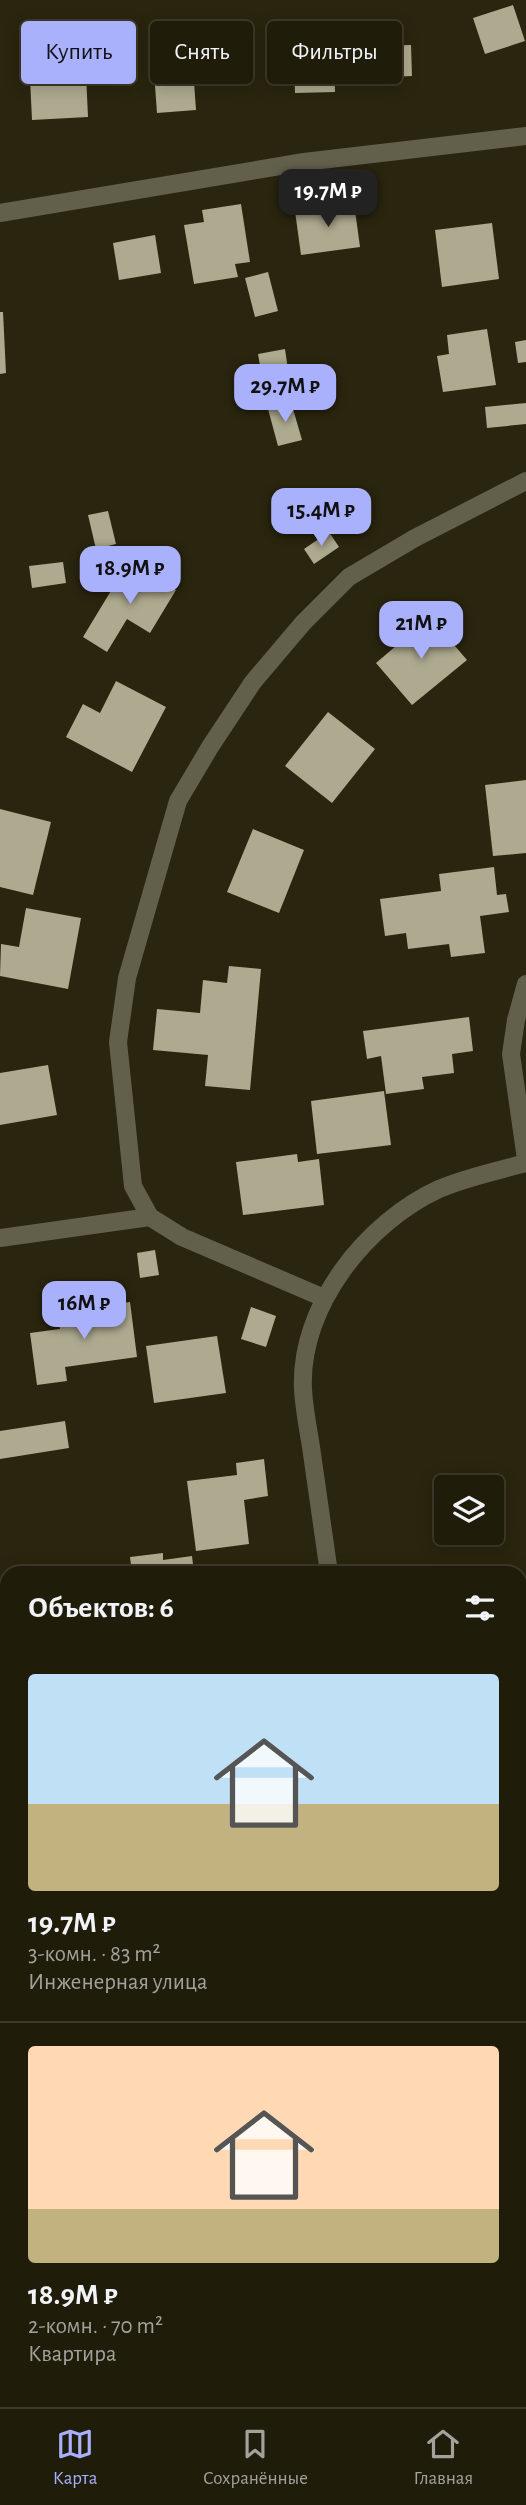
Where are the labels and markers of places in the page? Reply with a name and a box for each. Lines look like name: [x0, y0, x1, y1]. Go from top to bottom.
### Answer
pin: 19.7M ₽: [263, 170, 393, 229]
pin: 29.7M ₽: [220, 364, 350, 424]
pin: 15.4M ₽: [256, 489, 386, 548]
pin: 18.9M ₽: [65, 546, 195, 606]
pin: 21M ₽: [372, 602, 470, 661]
pin: 16M ₽: [35, 1282, 133, 1341]

